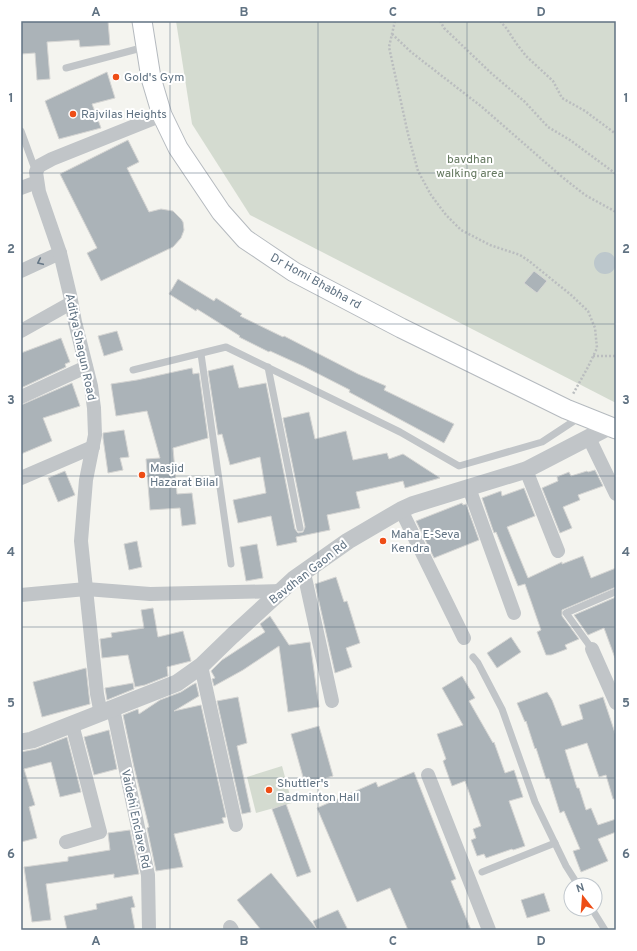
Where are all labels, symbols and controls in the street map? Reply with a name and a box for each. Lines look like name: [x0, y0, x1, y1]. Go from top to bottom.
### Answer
text: A: [91, 5, 101, 21]
text: B: [240, 5, 249, 21]
text: C: [389, 5, 397, 21]
text: D: [536, 5, 546, 21]
place label: Gold's Gym: [124, 70, 185, 86]
marker: Gold's Gym: [111, 72, 121, 82]
text: 1: [8, 91, 14, 107]
text: 1: [623, 91, 629, 107]
place label: Rajvilas Heights: [81, 107, 167, 123]
marker: Rajvilas Heights: [68, 109, 78, 119]
park label: bavdhan walking area: [436, 152, 504, 182]
text: 2: [7, 242, 15, 258]
text: 2: [622, 242, 630, 258]
street label: Dr Homi Bhabha rd: [267, 250, 364, 314]
one-way arrow: [37, 257, 45, 265]
street label: Aditya Shagun Road: [61, 292, 99, 402]
text: 3: [7, 393, 15, 409]
text: 3: [622, 393, 630, 409]
place label: Masjid Hazarat Bilal: [150, 461, 218, 491]
marker: Masjid Hazarat Bilal: [137, 470, 147, 480]
place label: Maha E-Seva Kendra: [391, 527, 460, 557]
marker: Maha E-Seva Kendra: [378, 536, 388, 546]
street label: Bavdhan Gaon Rd: [266, 537, 351, 608]
text: 4: [7, 545, 15, 561]
text: 4: [622, 545, 630, 561]
text: 5: [7, 696, 15, 712]
text: 5: [622, 696, 630, 712]
street label: Vaidehi Enclave Rd: [117, 768, 153, 870]
place label: Shuttler's Badminton Hall: [277, 776, 359, 806]
marker: Shuttler's Badminton Hall: [264, 785, 274, 795]
text: 6: [7, 847, 15, 863]
text: 6: [622, 847, 630, 863]
north arrow: [563, 877, 603, 917]
text: N: [575, 881, 586, 896]
text: A: [91, 934, 101, 950]
text: B: [240, 934, 249, 950]
text: C: [389, 934, 397, 950]
text: D: [536, 934, 546, 950]

